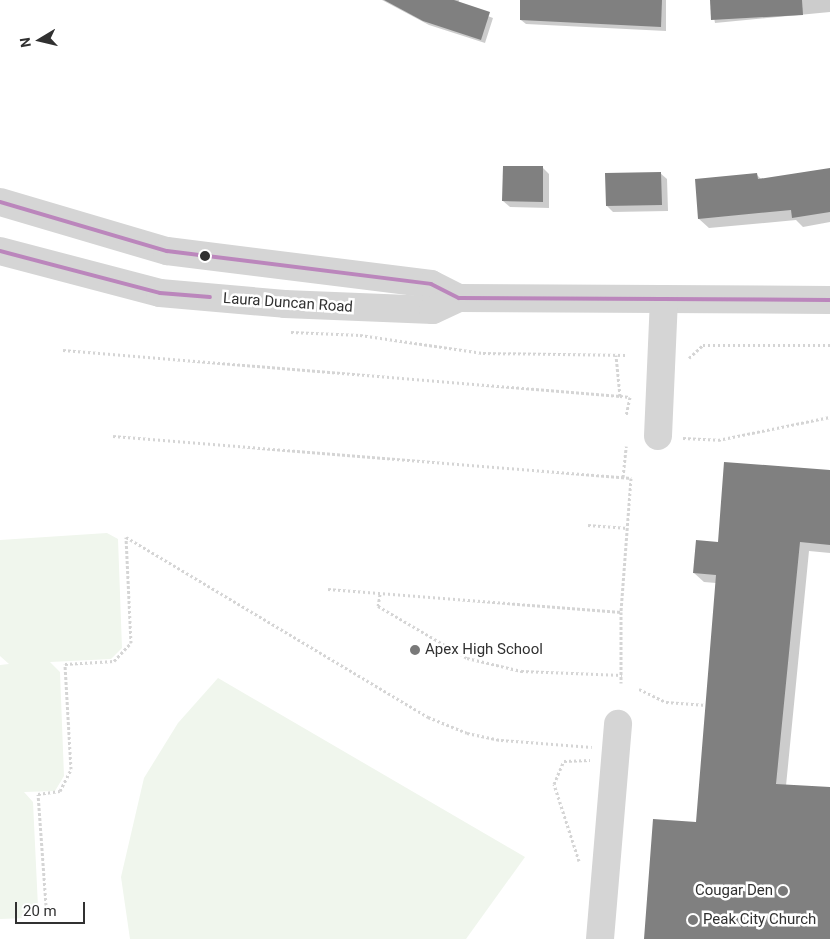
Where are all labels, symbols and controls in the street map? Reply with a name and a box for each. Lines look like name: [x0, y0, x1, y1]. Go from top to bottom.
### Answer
north arrow: [15, 15, 65, 65]
text: N: [17, 36, 34, 48]
unlabelled marker: [200, 251, 210, 261]
street label: Laura Duncan Road: [223, 289, 353, 317]
place label: Apex High School: [425, 641, 543, 659]
marker: Apex High School: [409, 644, 421, 656]
place label: Cougar Den: [695, 882, 773, 900]
marker: Cougar Den: [777, 885, 789, 897]
scale bar: [18, 892, 88, 924]
text: 20 m: [23, 902, 57, 920]
place label: Peak City Church: [703, 911, 816, 929]
marker: Peak City Church: [687, 914, 699, 926]

